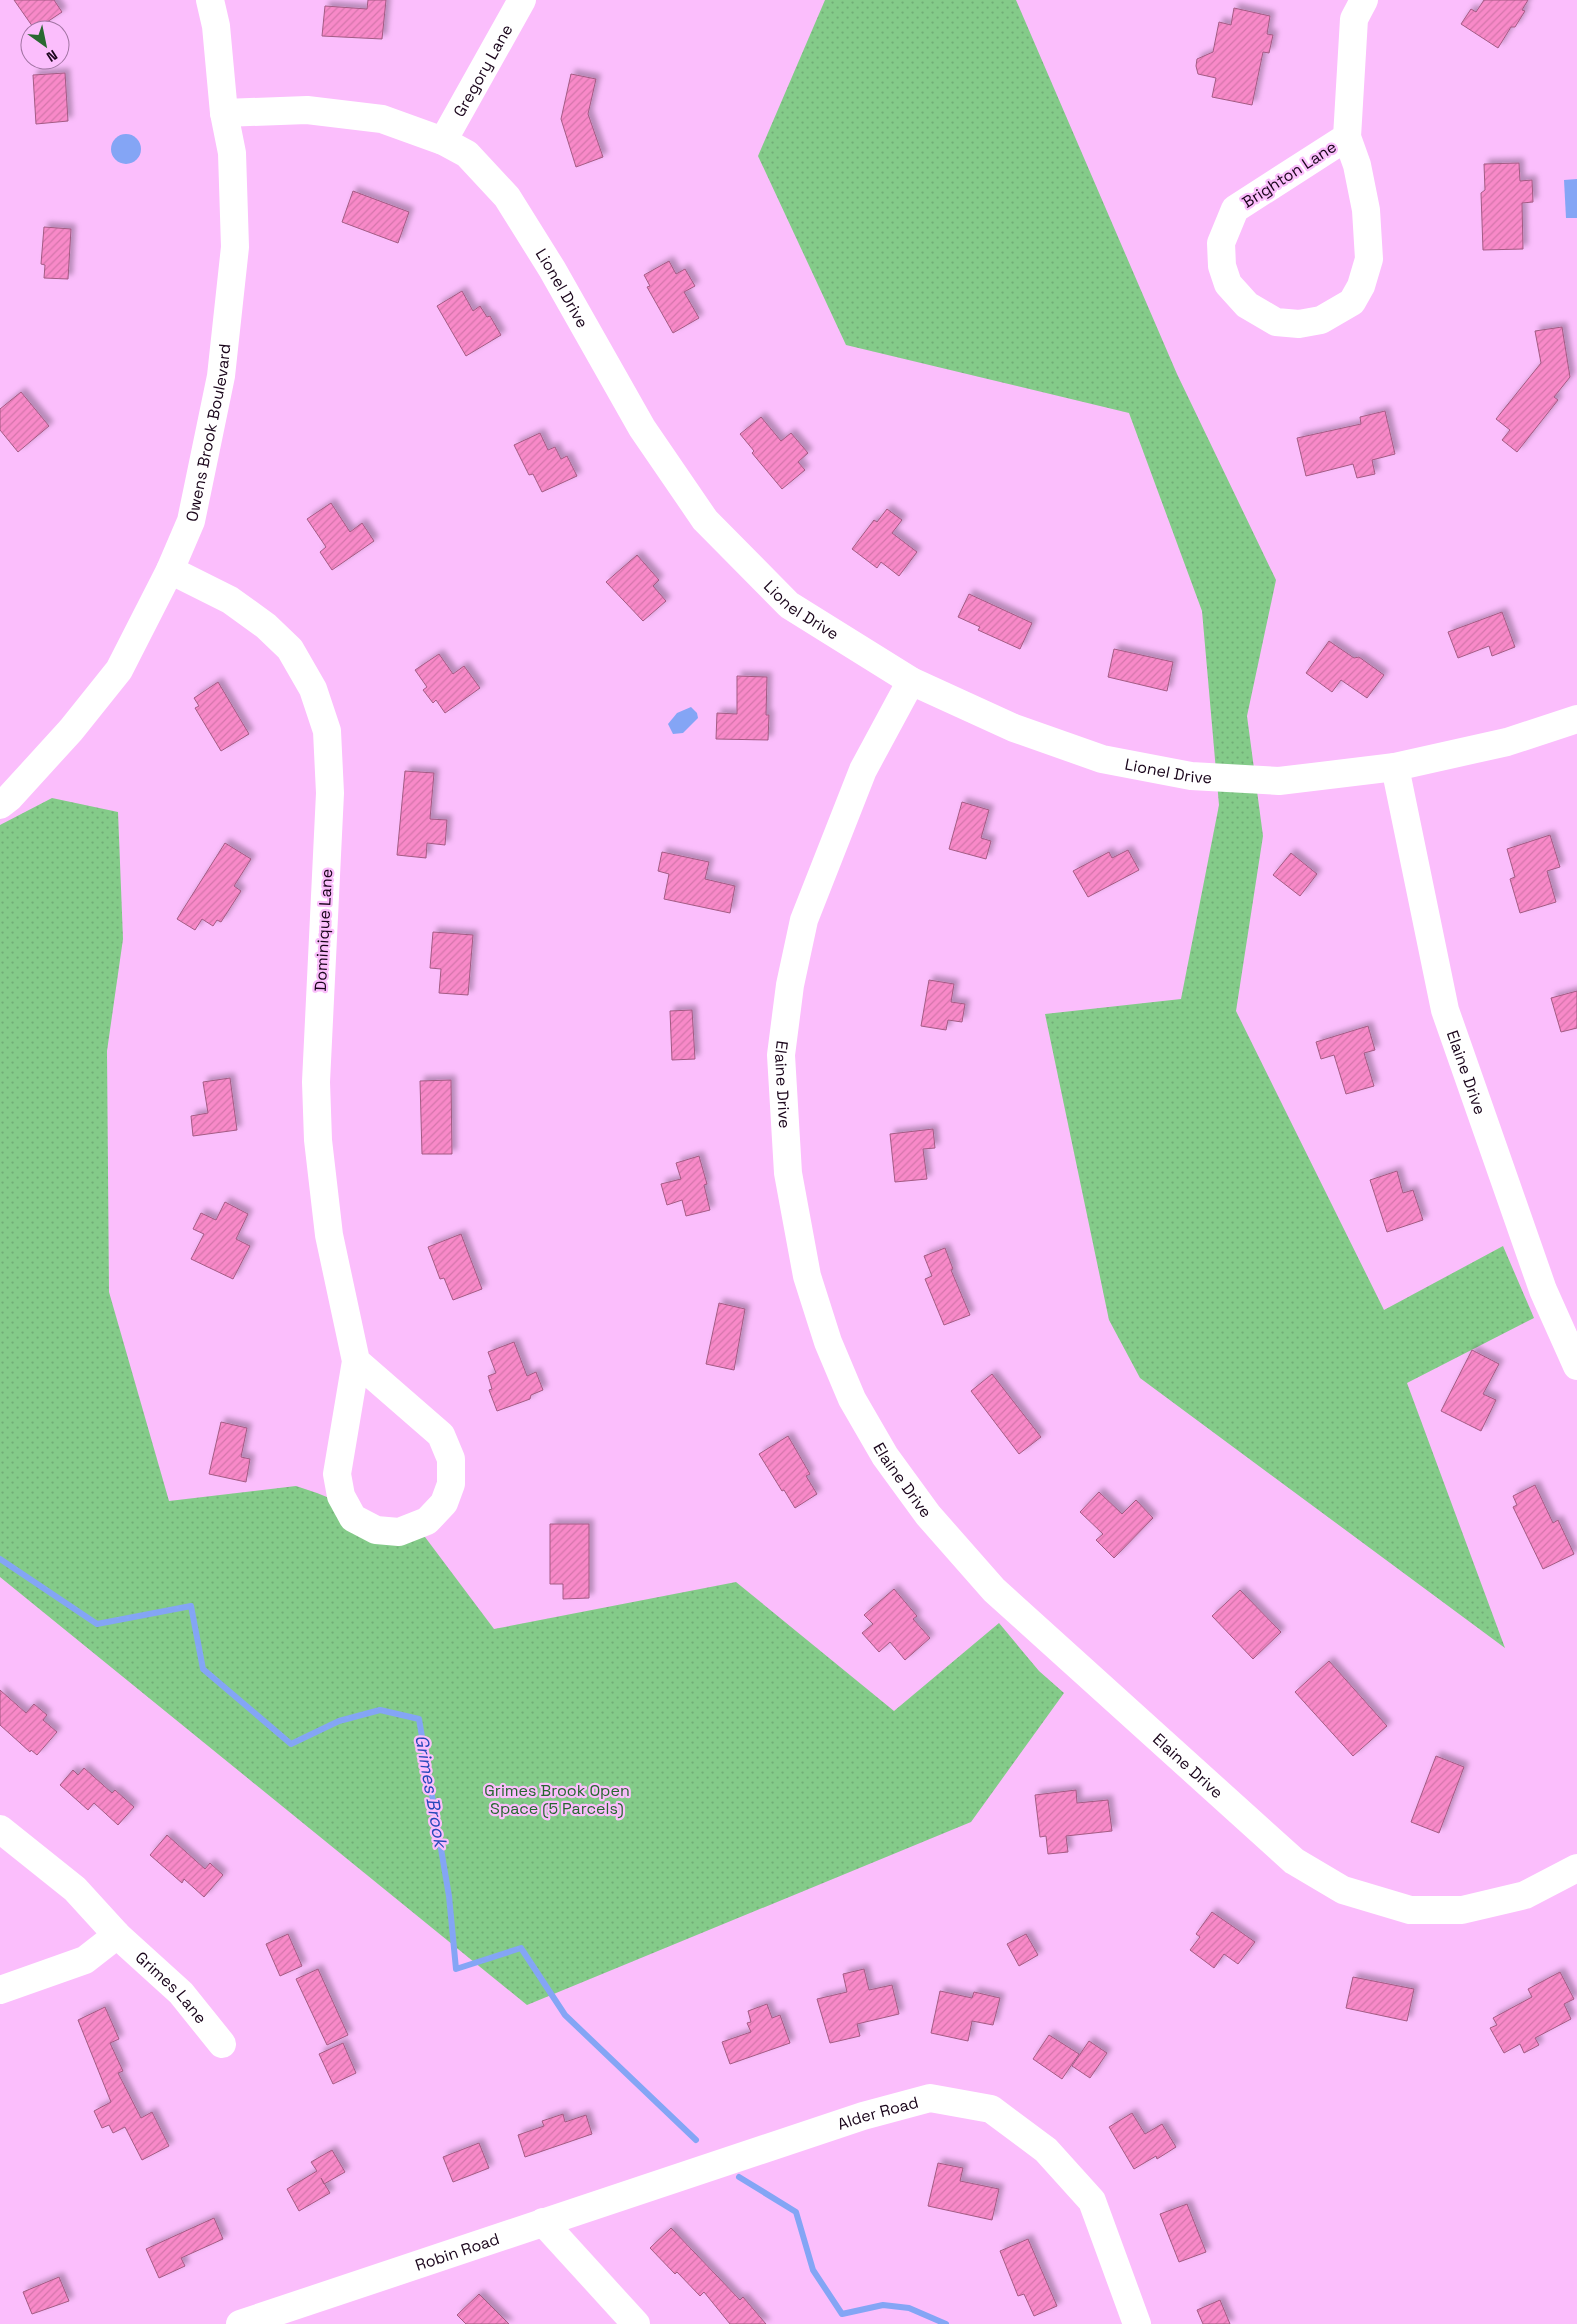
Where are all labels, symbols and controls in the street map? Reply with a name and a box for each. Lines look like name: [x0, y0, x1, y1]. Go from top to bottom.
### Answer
north arrow: [20, 20, 70, 70]
street label: Gregory Lane: [449, 20, 517, 121]
text: N: [43, 46, 61, 66]
street label: Brighton Lane: [1238, 136, 1340, 213]
street label: Lionel Drive: [531, 245, 593, 332]
street label: Owens Brook Boulevard: [181, 342, 235, 524]
street label: Lionel Drive: [759, 576, 843, 645]
street label: Lionel Drive: [1123, 754, 1213, 788]
street label: Dominique Lane: [310, 868, 337, 992]
street label: Elaine Drive: [1442, 1027, 1491, 1117]
street label: Elaine Drive: [770, 1039, 795, 1129]
street label: Elaine Drive: [868, 1439, 936, 1522]
street label: Elaine Drive: [1148, 1729, 1228, 1803]
water label: Grimes Brook: [410, 1733, 453, 1851]
park label: Grimes Brook Open Space (5 Parcels): [484, 1780, 630, 1819]
street label: Grimes Lane: [131, 1947, 211, 2028]
street label: Alder Road: [835, 2092, 921, 2135]
street label: Robin Road: [413, 2228, 502, 2276]

